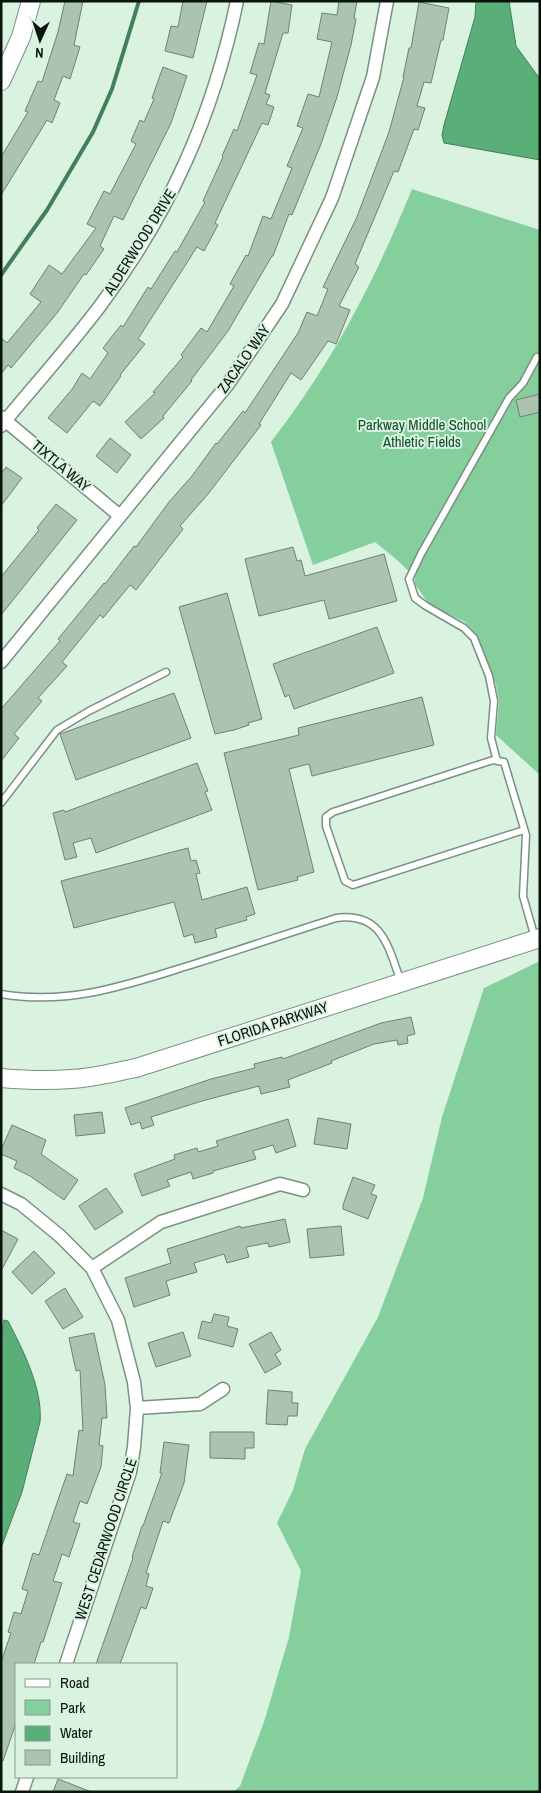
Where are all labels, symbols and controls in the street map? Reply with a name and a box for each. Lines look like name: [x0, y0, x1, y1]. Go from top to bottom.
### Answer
north arrow: [15, 15, 65, 65]
text: N: [35, 44, 44, 62]
street label: ALDERWOOD DRIVE: [98, 185, 181, 300]
street label: ZACALO WAY: [212, 320, 275, 397]
park label: Parkway Middle School Athletic Fields: [358, 414, 486, 452]
street label: TIXTLA WAY: [27, 435, 96, 497]
street label: FLORIDA PARKWAY: [215, 995, 332, 1051]
street label: WEST CEDARWOOD CIRCLE: [69, 1455, 142, 1623]
legend: [15, 1663, 178, 1778]
text: Road: [60, 1672, 89, 1693]
text: Park: [60, 1697, 86, 1718]
text: Water: [60, 1722, 92, 1743]
text: Building: [60, 1747, 105, 1768]

